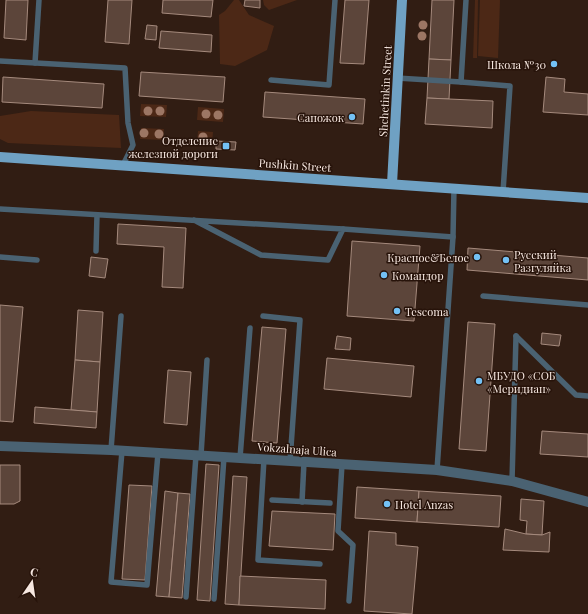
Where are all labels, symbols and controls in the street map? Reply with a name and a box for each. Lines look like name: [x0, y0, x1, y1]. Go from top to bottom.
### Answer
street label: Shchetinkin Street: [375, 45, 395, 137]
place label: Школа №30: [487, 57, 546, 72]
marker: Школа №30: [549, 59, 559, 69]
place label: Сапожок: [297, 110, 345, 125]
marker: Сапожок: [347, 112, 357, 122]
place label: Отделение железной дороги: [128, 133, 218, 161]
marker: Отделение железной дороги: [221, 141, 231, 151]
street label: Pushkin Street: [258, 155, 332, 175]
place label: Русский Разгуляйка: [514, 247, 572, 275]
place label: Красное&Белое: [387, 250, 469, 265]
marker: Красное&Белое: [472, 252, 482, 262]
marker: Русский Разгуляйка: [501, 255, 511, 265]
place label: Командор: [392, 268, 444, 283]
marker: Командор: [379, 270, 389, 280]
place label: Tescoma: [405, 304, 449, 319]
marker: Tescoma: [392, 306, 402, 316]
place label: МБУДО «СОБ «Меридиан»: [487, 368, 556, 396]
marker: МБУДО «СОБ «Меридиан»: [474, 376, 484, 386]
street label: Vokzalnaja Ulica: [256, 439, 338, 459]
place label: Hotel Anzas: [395, 497, 453, 512]
marker: Hotel Anzas: [382, 499, 392, 509]
north arrow: [12, 562, 52, 602]
text: С: [29, 564, 40, 580]

